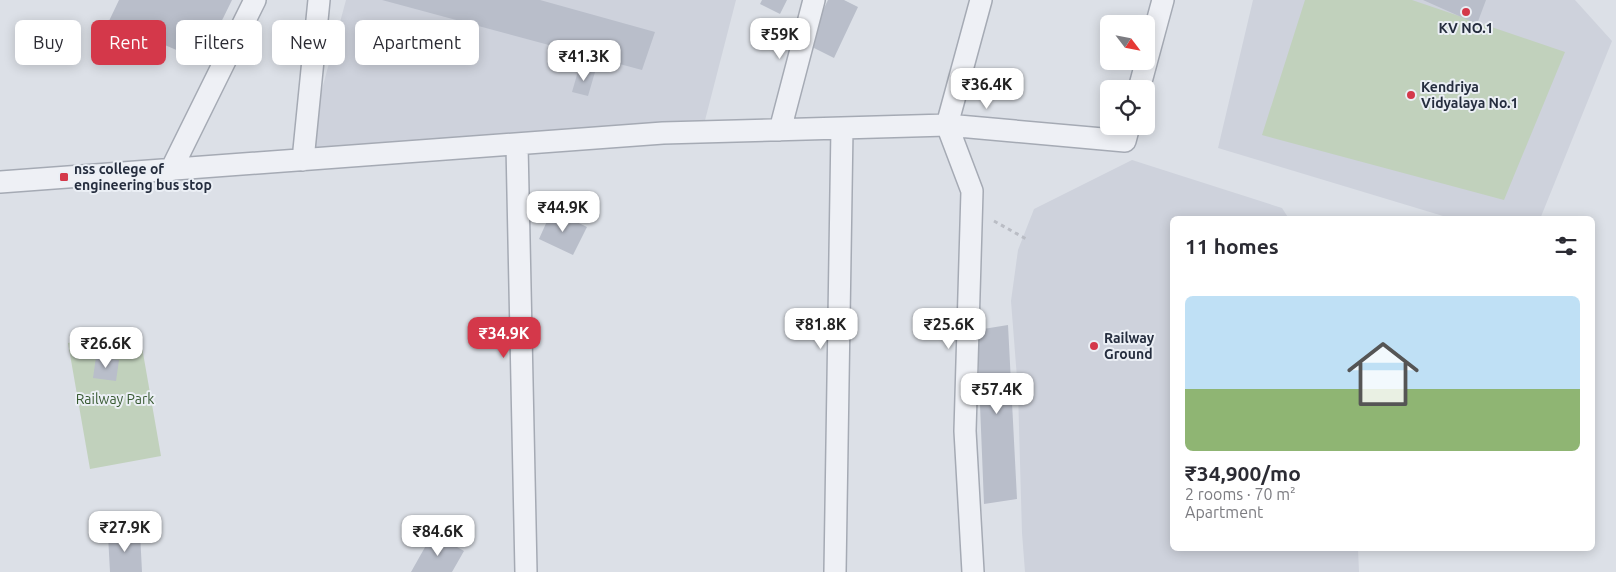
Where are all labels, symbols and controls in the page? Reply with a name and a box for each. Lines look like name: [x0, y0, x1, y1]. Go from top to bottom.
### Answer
marker: KV NO.1: [1460, 6, 1472, 18]
north arrow: [1100, 15, 1155, 70]
map controls: [1100, 15, 1155, 135]
pin: ₹59K: [750, 18, 810, 60]
chip: Buy: [15, 20, 81, 65]
chip: Rent: [91, 20, 166, 65]
chip: Filters: [176, 20, 262, 65]
chip: New: [272, 20, 345, 65]
chip: Apartment: [355, 20, 479, 65]
place label: KV NO.1: [1439, 20, 1494, 36]
text: ₹59K: [761, 25, 799, 43]
pin: ₹41.3K: [543, 39, 625, 82]
text: ₹41.3K: [559, 47, 609, 65]
pin: ₹36.4K: [946, 68, 1028, 110]
text: ₹36.4K: [962, 75, 1012, 93]
place label: Kendriya Vidyalaya No.1: [1421, 79, 1518, 111]
button: locate: [1100, 80, 1155, 135]
marker: Kendriya Vidyalaya No.1: [1405, 89, 1417, 101]
place label: nss college of engineering bus stop: [74, 161, 212, 193]
marker: nss college of engineering bus stop: [58, 171, 70, 183]
pin: ₹44.9K: [522, 190, 604, 233]
text: ₹44.9K: [538, 198, 588, 216]
icon: filters: [1552, 232, 1580, 260]
text: 11 homes: [1185, 234, 1279, 258]
pin: ₹81.8K: [780, 308, 862, 350]
pin: ₹25.6K: [908, 308, 990, 350]
text: ₹81.8K: [796, 315, 846, 333]
text: ₹25.6K: [924, 315, 974, 333]
pin: ₹34.9K: [463, 316, 545, 359]
text: ₹34.9K: [479, 324, 529, 342]
pin: ₹26.6K: [65, 326, 147, 369]
icon: home: [1338, 329, 1428, 419]
place label: Railway Ground: [1104, 330, 1155, 362]
text: ₹26.6K: [81, 334, 131, 352]
marker: Railway Ground: [1088, 340, 1100, 352]
pin: ₹57.4K: [956, 372, 1038, 415]
text: ₹57.4K: [972, 380, 1022, 398]
park label: Railway Park: [76, 391, 154, 407]
text: ₹34,900/mo: [1185, 461, 1301, 485]
text: 2 rooms · 70 m²: [1185, 485, 1296, 503]
text: Apartment: [1185, 503, 1263, 521]
pin: ₹27.9K: [84, 510, 166, 553]
pin: ₹84.6K: [397, 514, 479, 557]
text: ₹27.9K: [100, 518, 150, 536]
text: ₹84.6K: [413, 522, 463, 540]

